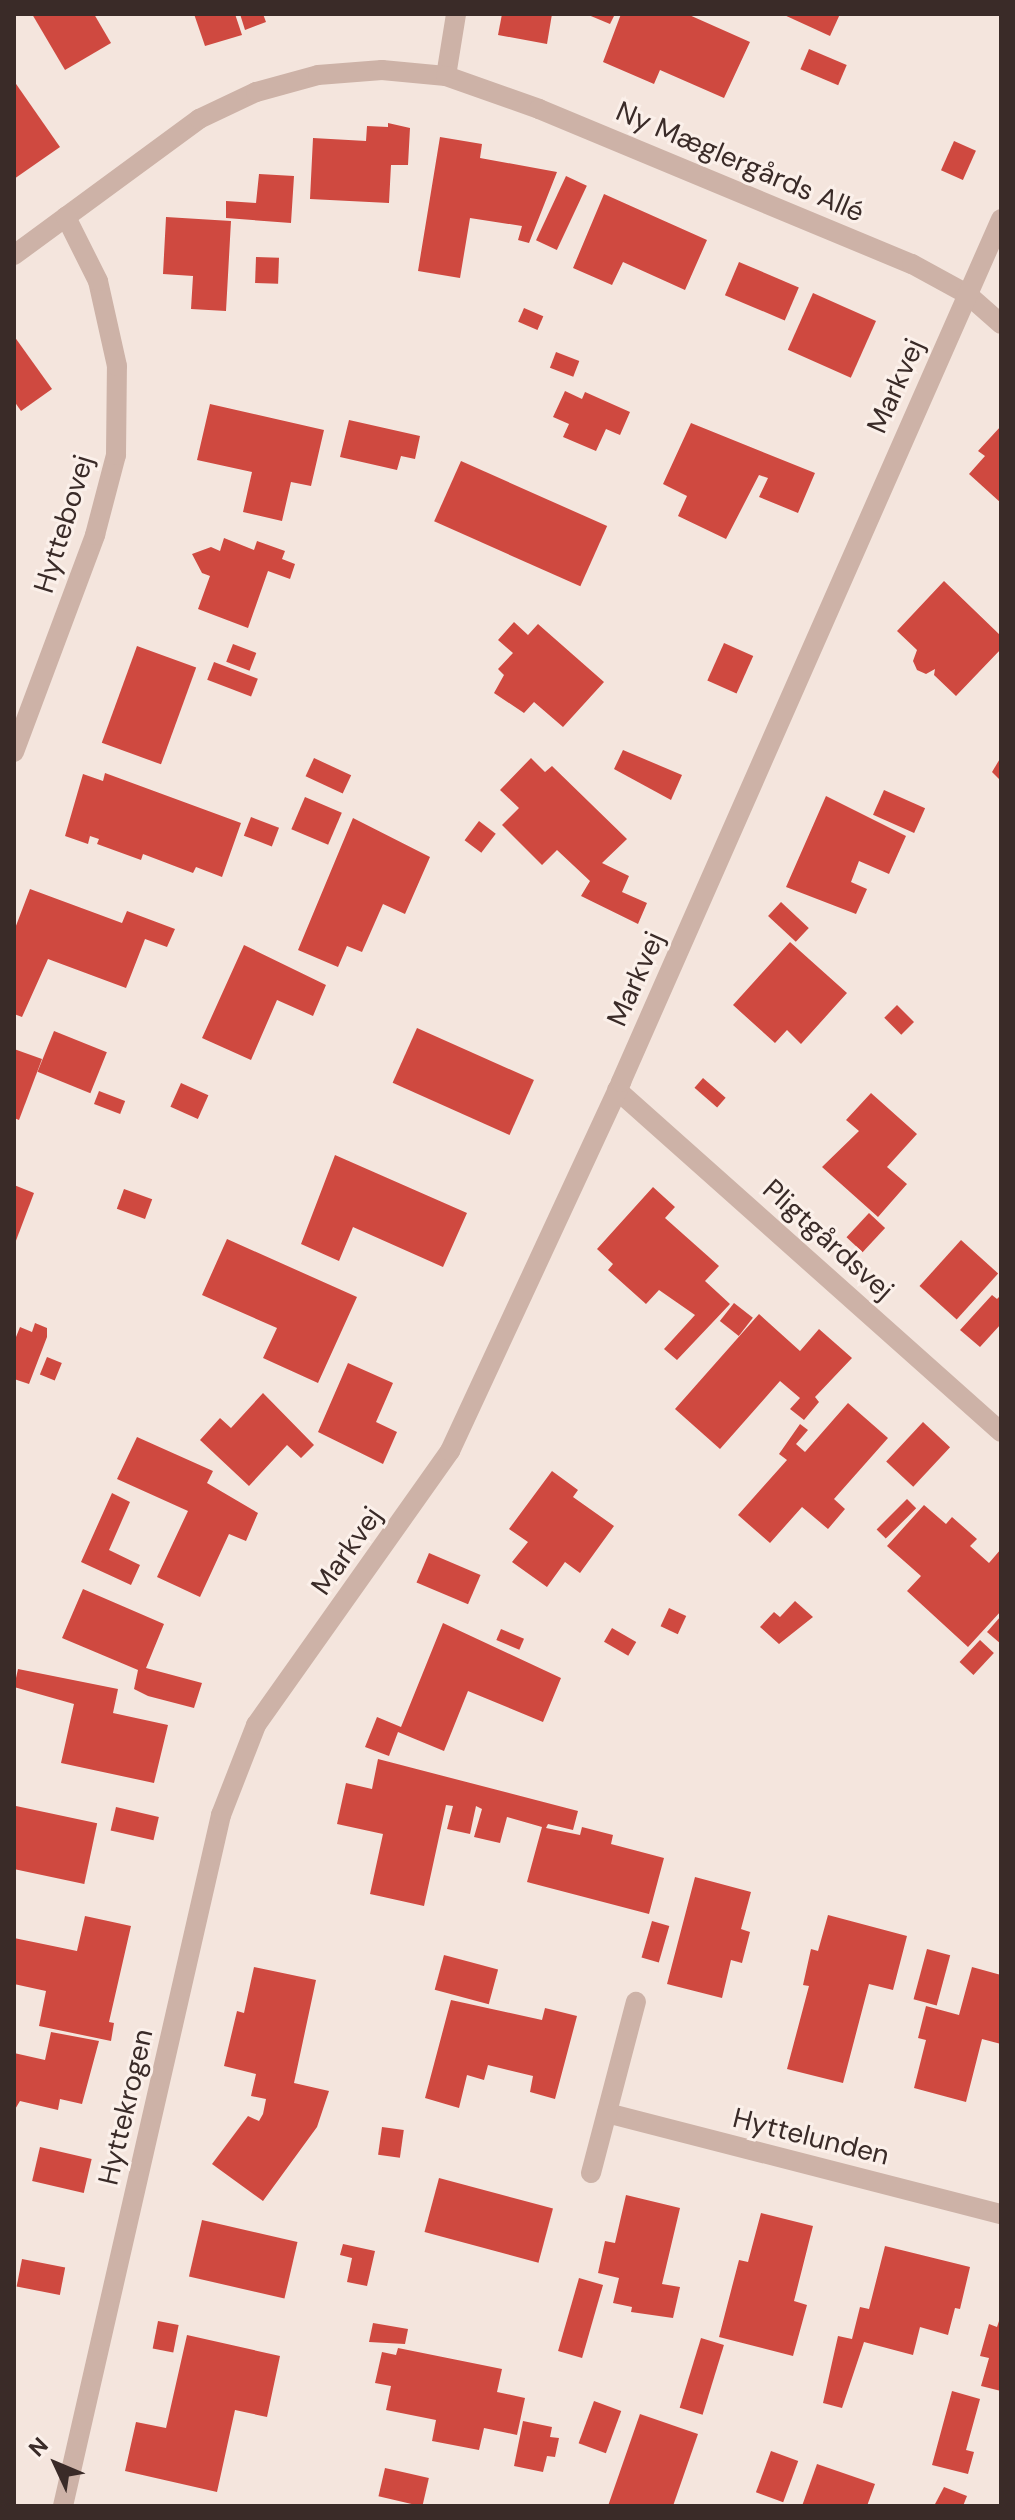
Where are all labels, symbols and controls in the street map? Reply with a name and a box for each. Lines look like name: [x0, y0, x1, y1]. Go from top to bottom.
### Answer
street label: Ny Mæglergårds Allé: [611, 95, 869, 229]
street label: Markvej: [860, 333, 932, 439]
street label: Hyttebovej: [27, 451, 101, 597]
street label: Markvej: [600, 926, 672, 1032]
street label: Pligtgårdsvej: [756, 1173, 900, 1307]
street label: Markvej: [305, 1500, 389, 1602]
street label: Hyttekrogen: [92, 2026, 160, 2188]
street label: Hyttelunden: [729, 2101, 893, 2173]
north arrow: [16, 2424, 96, 2504]
text: N: [22, 2431, 54, 2463]

